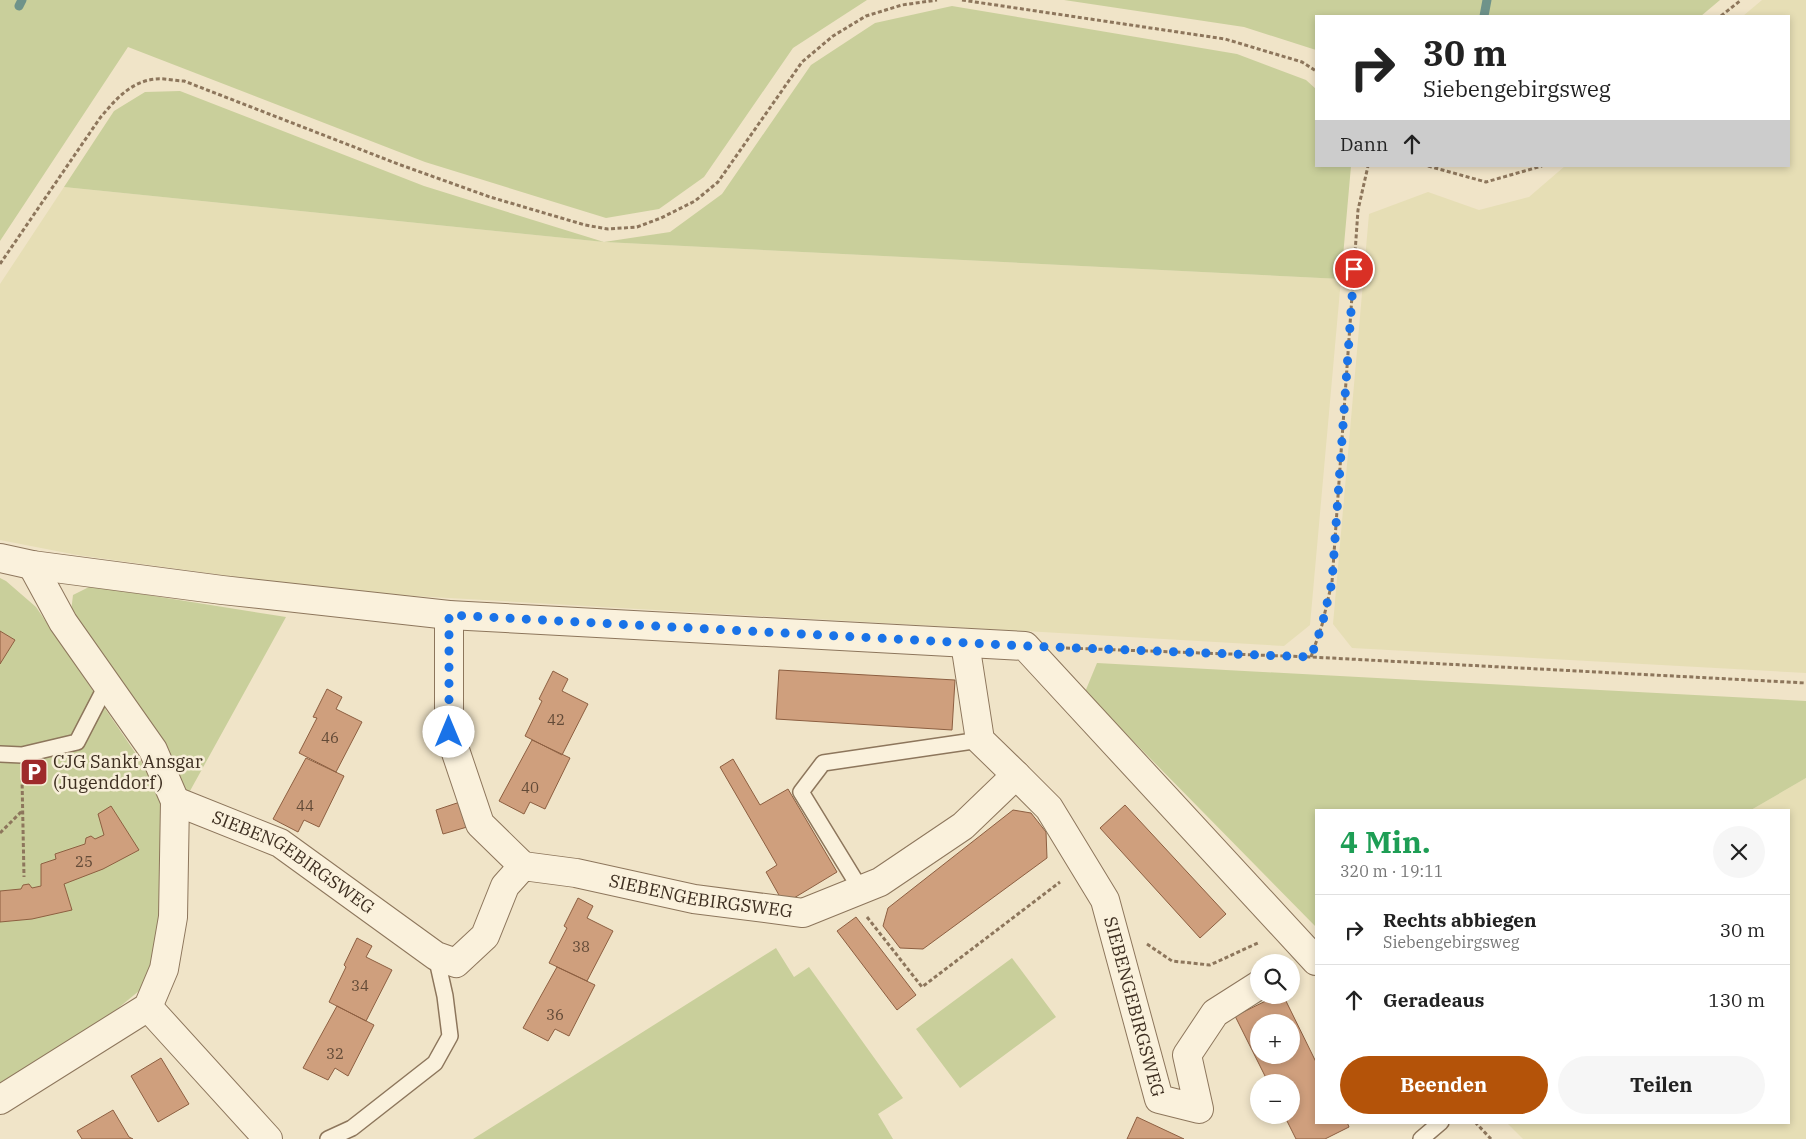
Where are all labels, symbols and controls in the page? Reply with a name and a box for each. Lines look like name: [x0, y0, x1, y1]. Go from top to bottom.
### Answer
text: 30 m: [1423, 30, 1507, 76]
icon: right: [1340, 35, 1405, 100]
text: Siebengebirgsweg: [1423, 74, 1611, 103]
icon: ahead: [1398, 130, 1426, 158]
text: Dann: [1340, 132, 1388, 156]
pin: [1333, 248, 1375, 290]
icon: arrive: [1340, 255, 1368, 283]
position arrow: [422, 705, 474, 757]
house number: 42: [547, 710, 565, 729]
house number: 46: [321, 728, 339, 747]
place label: CJG Sankt Ansgar (Jugenddorf): [53, 750, 203, 794]
parking icon: CJG Sankt Ansgar (Jugenddorf): [19, 757, 49, 787]
house number: 40: [521, 778, 539, 797]
house number: 44: [296, 796, 314, 815]
street label: SIEBENGEBIRGSWEG: [209, 805, 379, 919]
text: 4 Min.: [1340, 822, 1431, 861]
button: close: [1713, 826, 1765, 878]
house number: 25: [75, 852, 93, 871]
text: 320 m · 19:11: [1340, 861, 1443, 881]
street label: SIEBENGEBIRGSWEG: [607, 869, 794, 923]
text: Rechts abbiegen: [1383, 908, 1537, 932]
street label: SIEBENGEBIRGSWEG: [1099, 914, 1170, 1099]
icon: right: [1340, 916, 1368, 944]
text: 30 m: [1720, 918, 1765, 942]
text: Siebengebirgsweg: [1383, 932, 1519, 952]
house number: 38: [572, 937, 590, 956]
map controls: [1250, 954, 1300, 1124]
button: search: [1250, 954, 1300, 1004]
house number: 34: [351, 976, 369, 995]
icon: ahead: [1340, 986, 1368, 1014]
text: Geradeaus: [1383, 988, 1484, 1012]
text: 130 m: [1708, 988, 1765, 1012]
house number: 36: [546, 1005, 564, 1024]
button: +: [1250, 1014, 1300, 1064]
house number: 32: [326, 1044, 344, 1063]
button: Beenden: [1340, 1056, 1548, 1114]
button: Teilen: [1558, 1056, 1765, 1114]
button: −: [1250, 1074, 1300, 1124]

